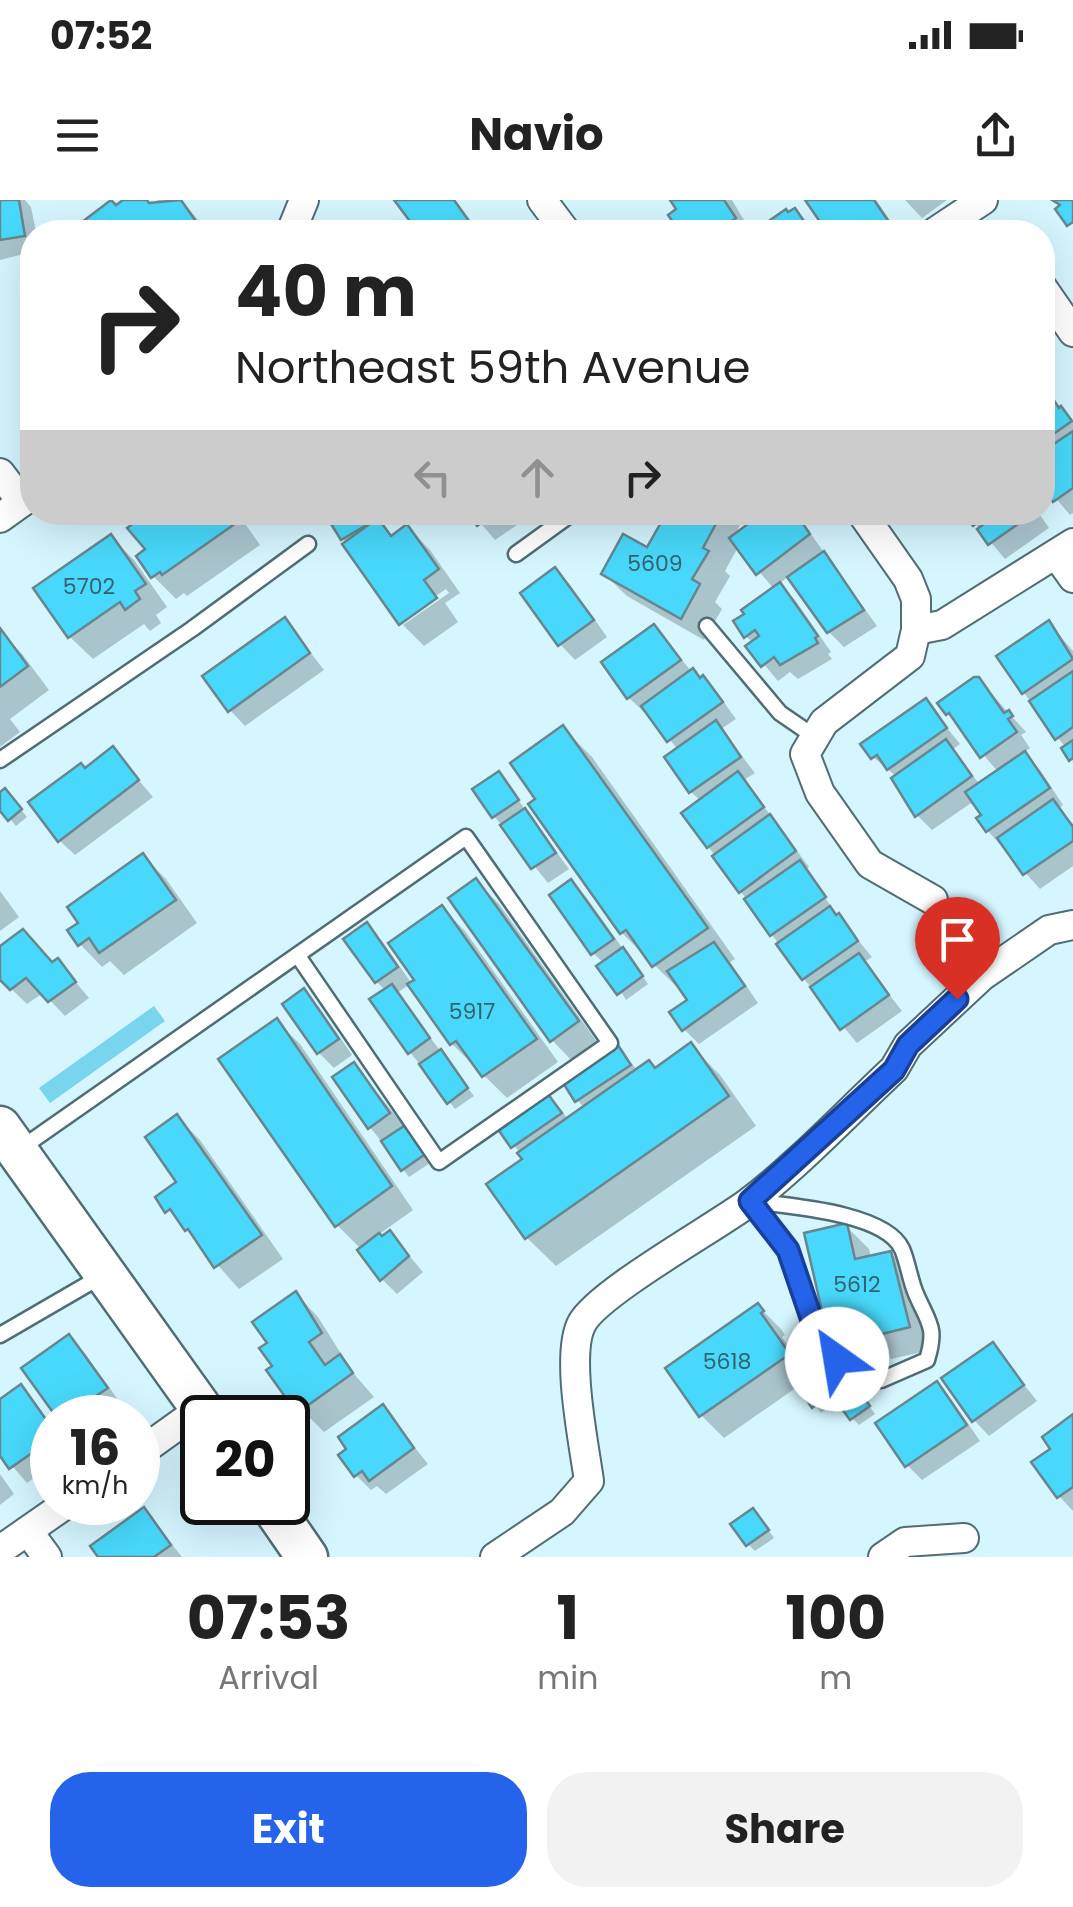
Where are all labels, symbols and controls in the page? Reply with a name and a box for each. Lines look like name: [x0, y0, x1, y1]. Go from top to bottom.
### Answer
text: 07:52: [50, 9, 152, 62]
text: Navio: [469, 103, 604, 166]
icon: menu: [50, 108, 105, 163]
icon: share: [968, 108, 1023, 163]
text: 40 m: [235, 242, 417, 341]
icon: right: [70, 260, 200, 390]
text: Northeast 59th Avenue: [235, 336, 750, 399]
icon: left: [405, 450, 460, 505]
icon: ahead: [510, 450, 565, 505]
icon: right: [615, 450, 670, 505]
house number: 5609: [627, 548, 683, 579]
house number: 5702: [63, 571, 115, 602]
pin: [915, 897, 1000, 1000]
icon: arrive: [930, 912, 985, 967]
house number: 5917: [449, 996, 495, 1027]
house number: 5612: [833, 1269, 881, 1300]
position arrow: [785, 1307, 889, 1411]
house number: 5618: [703, 1346, 751, 1377]
speed limit sign: 20: [180, 1395, 310, 1525]
text: 16: [70, 1412, 120, 1483]
text: km/h: [62, 1468, 128, 1503]
text: 07:53: [187, 1576, 350, 1660]
text: 1: [557, 1576, 579, 1660]
text: 100: [785, 1576, 886, 1660]
text: Arrival: [218, 1655, 319, 1700]
text: min: [537, 1655, 599, 1700]
text: m: [819, 1655, 852, 1700]
button: Exit: [50, 1772, 527, 1887]
button: Share: [547, 1772, 1023, 1887]

